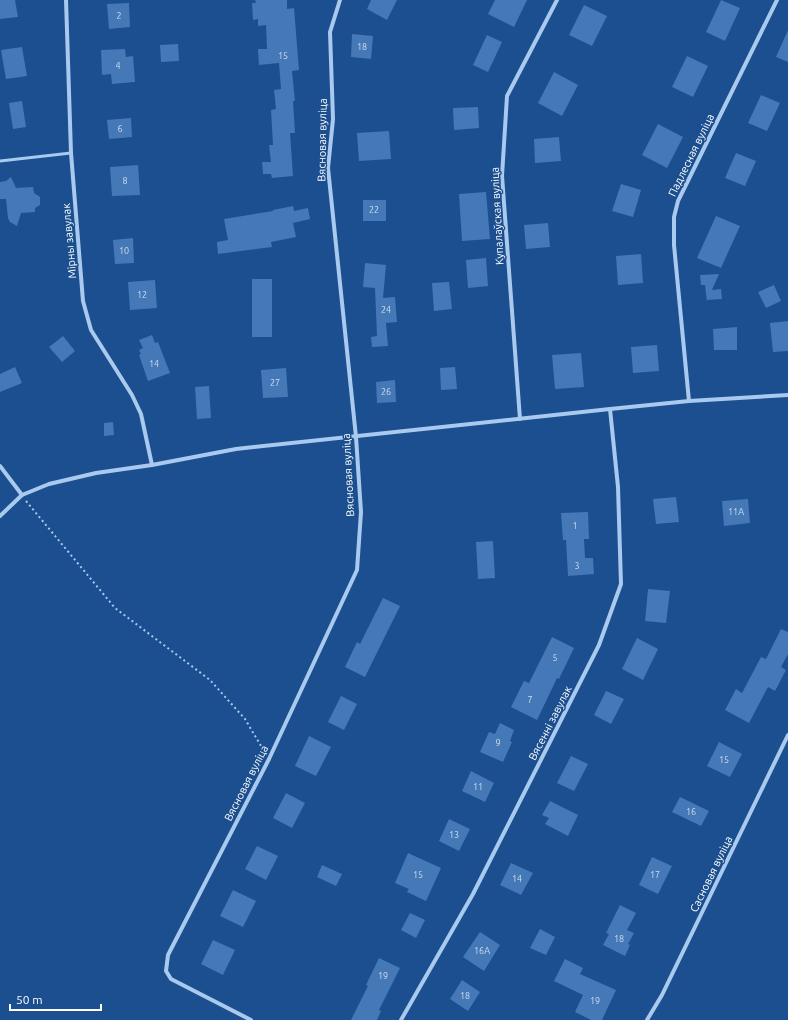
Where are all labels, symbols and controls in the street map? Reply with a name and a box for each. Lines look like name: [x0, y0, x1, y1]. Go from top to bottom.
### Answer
house number: 2: [116, 11, 122, 21]
house number: 18: [357, 42, 367, 52]
house number: 15: [278, 51, 288, 61]
house number: 4: [115, 61, 121, 71]
street label: Вясновая вуліца: [315, 98, 329, 182]
street label: Падлесная вуліца: [666, 112, 716, 198]
house number: 6: [117, 124, 123, 134]
street label: Купалаўская вуліца: [488, 167, 506, 265]
house number: 8: [122, 176, 128, 186]
street label: Мірны завулак: [60, 202, 78, 279]
house number: 22: [369, 205, 379, 215]
house number: 10: [119, 246, 129, 256]
house number: 12: [137, 290, 147, 300]
house number: 24: [381, 305, 391, 315]
house number: 14: [149, 359, 159, 369]
house number: 27: [270, 378, 280, 388]
house number: 26: [381, 387, 391, 397]
street label: Вясновая вуліца: [340, 433, 356, 517]
house number: 11А: [728, 507, 744, 517]
house number: 1: [572, 521, 578, 531]
house number: 3: [574, 561, 580, 571]
house number: 5: [552, 653, 558, 663]
street label: Вясенні завулак: [526, 683, 574, 762]
house number: 7: [527, 695, 533, 705]
house number: 9: [495, 738, 501, 748]
street label: Вясновая вуліца: [222, 743, 270, 823]
house number: 15: [719, 755, 729, 765]
house number: 11: [473, 782, 483, 792]
house number: 16: [686, 807, 696, 817]
house number: 13: [449, 830, 459, 840]
street label: Сасновая вуліца: [687, 834, 735, 914]
house number: 15: [413, 870, 423, 880]
house number: 17: [650, 870, 660, 880]
house number: 14: [512, 874, 522, 884]
house number: 18: [614, 934, 624, 944]
house number: 16А: [474, 946, 490, 956]
house number: 19: [378, 971, 388, 981]
scale bar: [10, 986, 101, 1012]
house number: 18: [460, 991, 470, 1001]
text: 50 m: [16, 993, 43, 1006]
house number: 19: [590, 996, 600, 1006]

